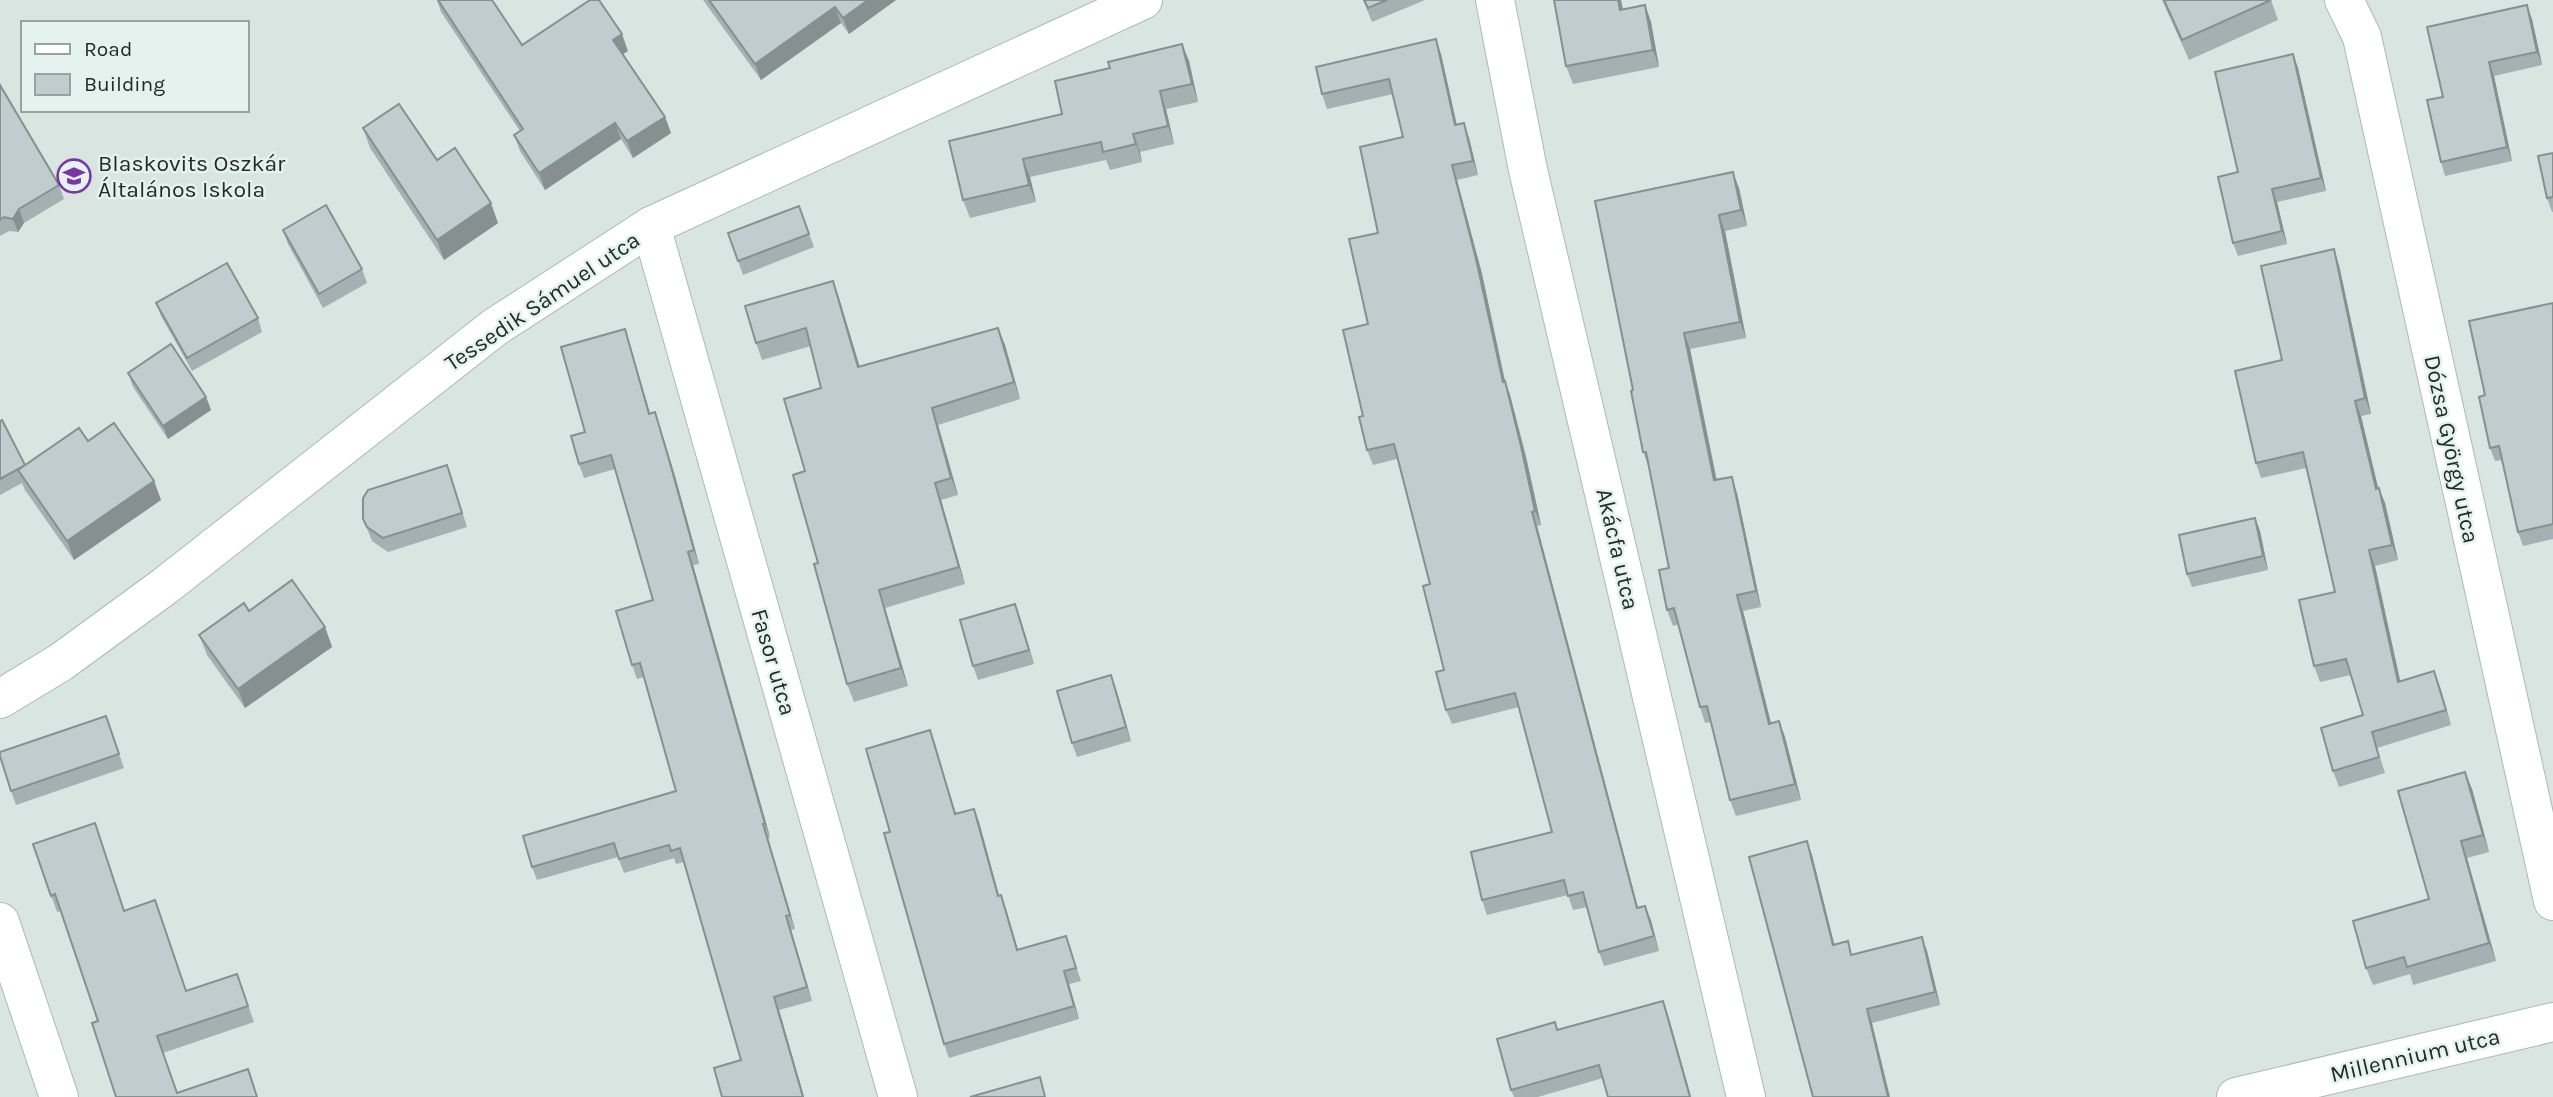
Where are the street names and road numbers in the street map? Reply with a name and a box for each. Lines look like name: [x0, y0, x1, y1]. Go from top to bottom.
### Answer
street label: Tessedik Sámuel utca: [440, 226, 645, 377]
street label: Dózsa György utca: [2418, 353, 2485, 546]
street label: Akácfa utca: [1590, 486, 1645, 612]
street label: Fasor utca: [745, 606, 802, 719]
street label: Millennium utca: [2327, 1023, 2503, 1088]

